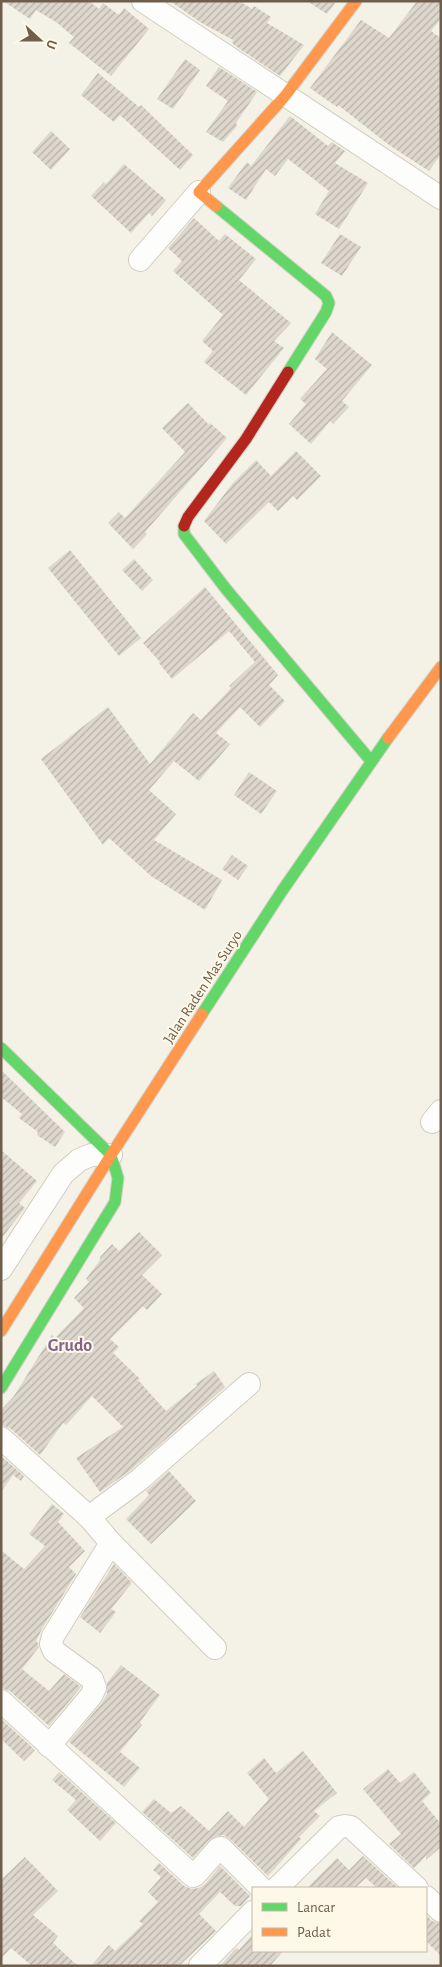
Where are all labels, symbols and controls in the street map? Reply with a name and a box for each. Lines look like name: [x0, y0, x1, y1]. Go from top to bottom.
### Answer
north arrow: [15, 15, 65, 65]
text: U: [43, 38, 59, 51]
street label: Jalan Raden Mas Suryo: [161, 928, 245, 1046]
district label: Grudo: [48, 1337, 92, 1355]
legend: [252, 1887, 427, 1952]
text: Lancar: [297, 1900, 335, 1915]
text: Padat: [297, 1925, 331, 1940]

